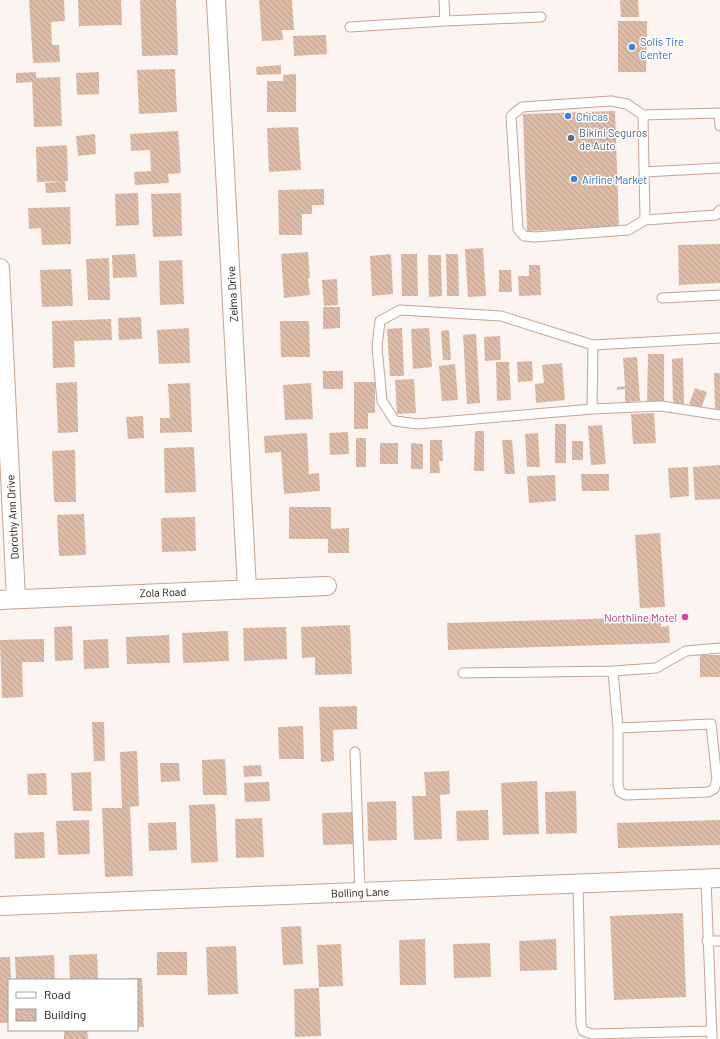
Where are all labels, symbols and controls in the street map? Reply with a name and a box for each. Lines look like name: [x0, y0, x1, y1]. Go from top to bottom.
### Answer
place label: Solis Tire Center: [640, 35, 684, 61]
marker: Solis Tire Center: [627, 42, 637, 52]
place label: Chicas: [576, 110, 608, 123]
marker: Chicas: [563, 111, 573, 121]
place label: Bikini Seguros de Auto: [579, 126, 647, 152]
marker: Bikini Seguros de Auto: [566, 133, 576, 143]
place label: Airline Market: [582, 173, 647, 186]
marker: Airline Market: [569, 174, 579, 184]
street label: Zelma Drive: [224, 266, 240, 322]
street label: Dorothy Ann Drive: [3, 474, 21, 560]
street label: Zola Road: [139, 585, 187, 599]
place label: Northline Motel: [604, 611, 677, 624]
marker: Northline Motel: [680, 612, 690, 622]
street label: Bolling Lane: [331, 884, 390, 900]
legend: [8, 979, 138, 1031]
text: Road: [44, 987, 71, 1001]
text: Building: [44, 1007, 86, 1021]

